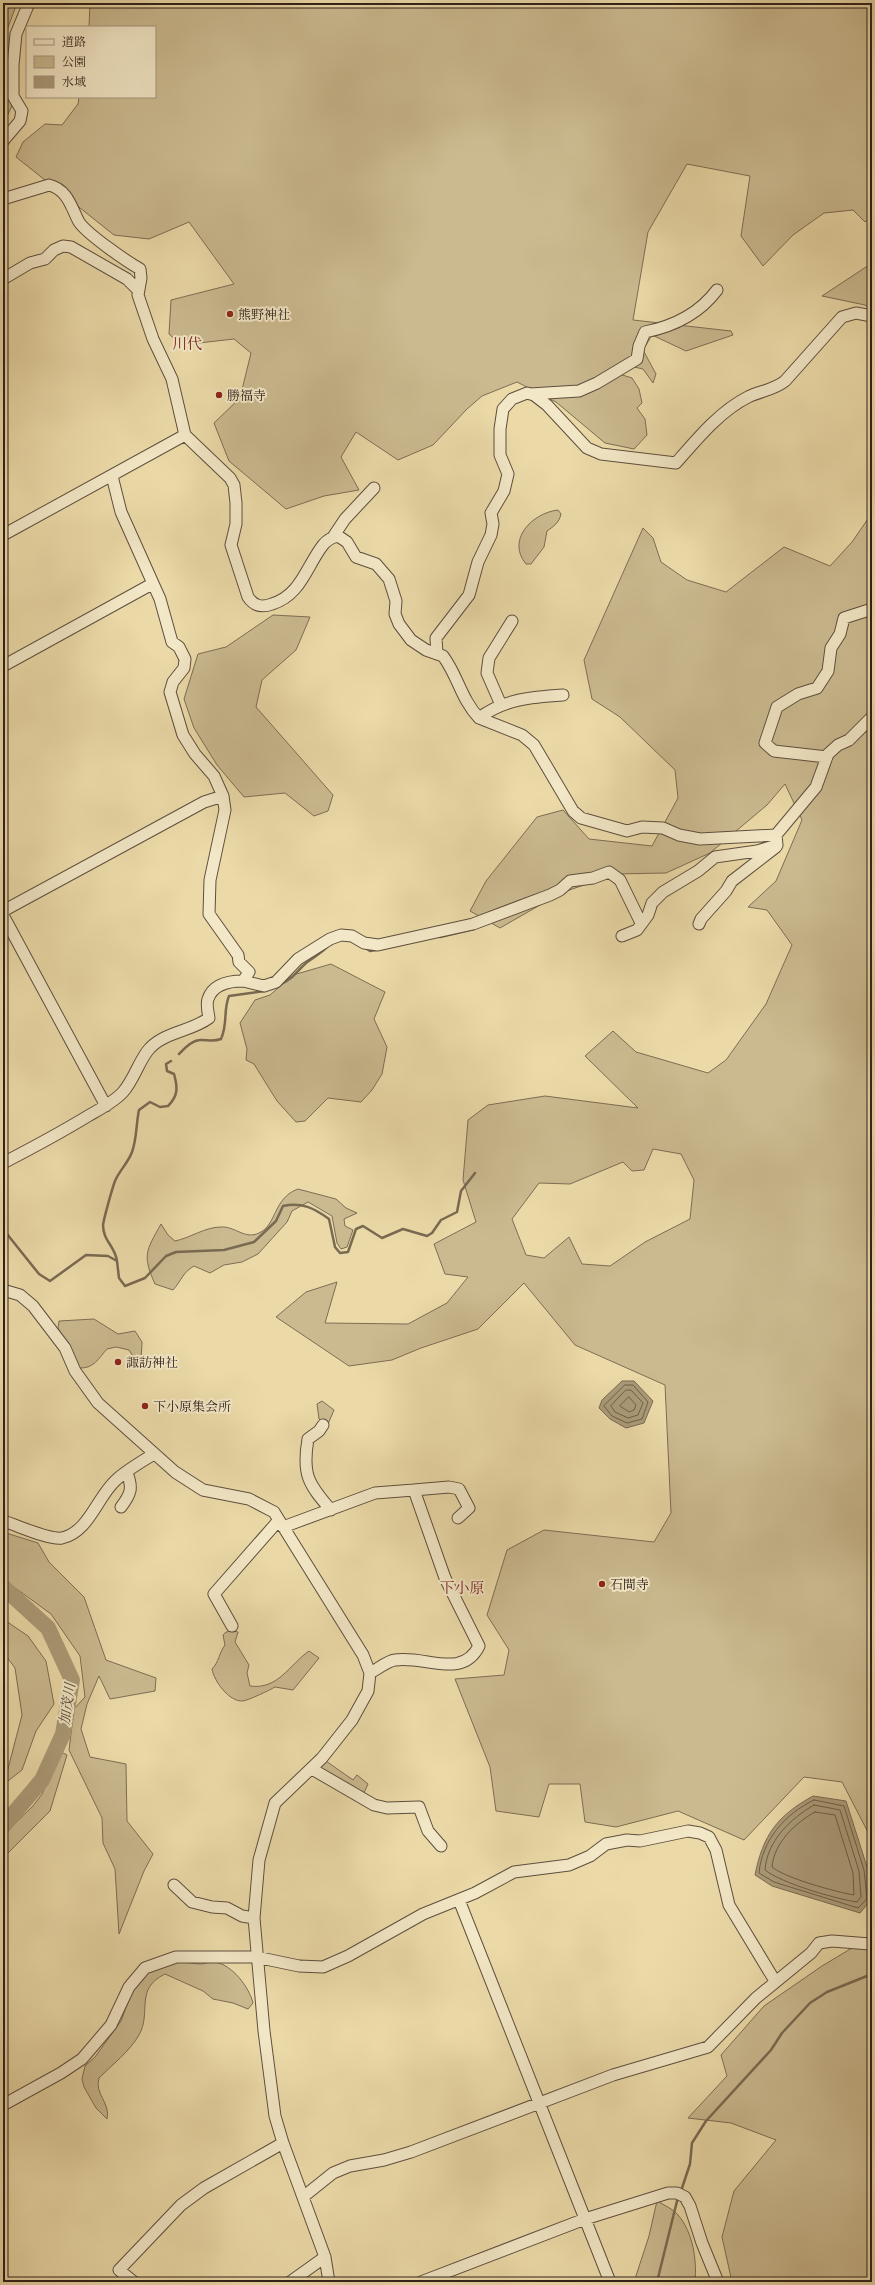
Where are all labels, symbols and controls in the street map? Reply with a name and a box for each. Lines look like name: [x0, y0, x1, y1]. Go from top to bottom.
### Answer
legend: [26, 26, 156, 98]
text: 道路: [62, 35, 86, 50]
text: 公園: [62, 55, 86, 70]
text: 水域: [62, 75, 86, 90]
place label: 熊野神社: [238, 307, 290, 323]
marker: 熊野神社: [225, 309, 235, 319]
district label: 川代: [172, 335, 202, 354]
place label: 勝福寺: [227, 388, 266, 404]
marker: 勝福寺: [214, 390, 224, 400]
place label: 諏訪神社: [126, 1355, 178, 1371]
marker: 諏訪神社: [113, 1357, 123, 1367]
place label: 下小原集会所: [153, 1399, 231, 1415]
marker: 下小原集会所: [140, 1401, 150, 1411]
place label: 石間寺: [610, 1577, 649, 1593]
district label: 下小原: [439, 1579, 485, 1598]
marker: 石間寺: [597, 1579, 607, 1589]
water label: 加茂川: [56, 1680, 80, 1726]

